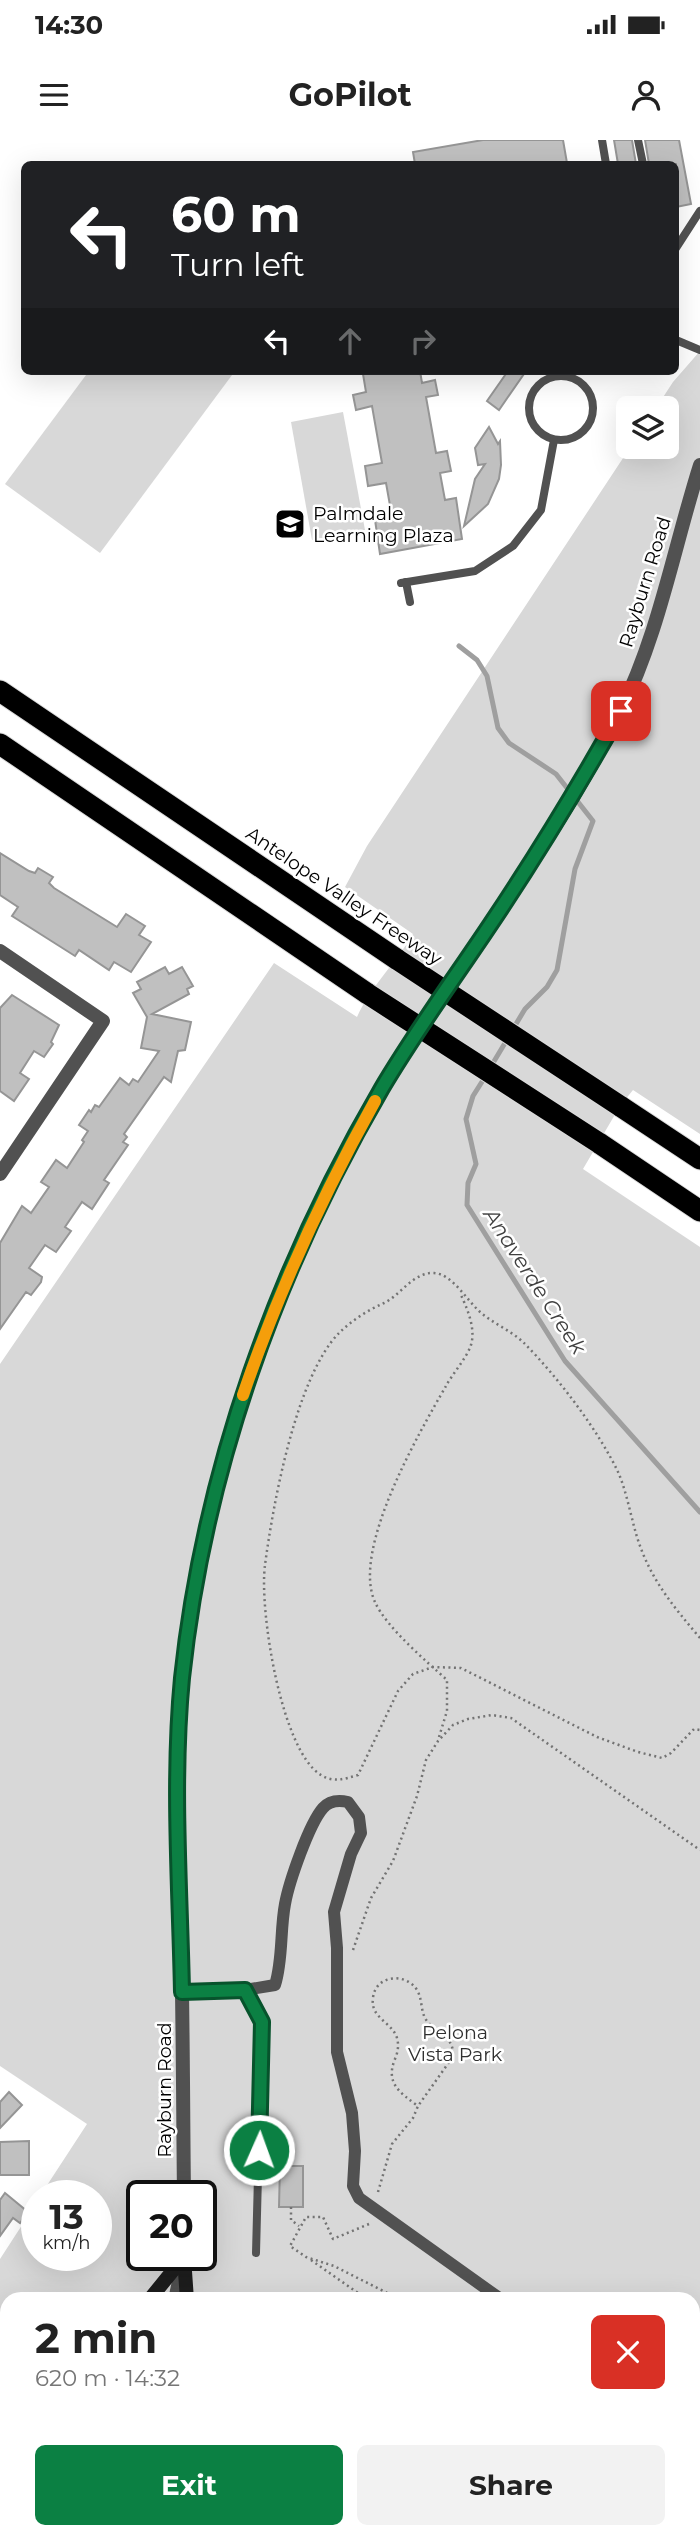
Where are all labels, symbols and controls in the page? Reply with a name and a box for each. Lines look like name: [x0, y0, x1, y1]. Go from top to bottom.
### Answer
text: 14:30: [35, 9, 103, 41]
text: GoPilot: [288, 75, 412, 114]
icon: menu: [35, 76, 73, 114]
icon: person: [627, 76, 665, 114]
text: 60 m: [171, 185, 301, 244]
icon: left: [56, 189, 147, 280]
text: Turn left: [171, 245, 305, 284]
icon: left: [258, 322, 296, 360]
icon: ahead: [331, 322, 369, 360]
icon: right: [404, 322, 442, 360]
map controls: [616, 396, 679, 459]
button: layers: [616, 396, 679, 459]
place label: Palmdale Learning Plaza: [313, 502, 454, 547]
school or university icon: Palmdale Learning Plaza: [273, 507, 307, 541]
street label: Rayburn Road: [614, 514, 676, 650]
pin: [591, 681, 651, 741]
icon: arrive: [602, 692, 640, 730]
street label: Antelope Valley Freeway: [242, 822, 447, 971]
water label: Anaverde Creek: [477, 1202, 592, 1360]
park label: Pelona Vista Park: [408, 2021, 503, 2066]
street label: Rayburn Road: [153, 2022, 176, 2158]
position arrow: [222, 2113, 296, 2187]
speed limit sign: 20: [126, 2180, 217, 2271]
text: 13: [49, 2195, 84, 2238]
text: km/h: [42, 2232, 91, 2254]
text: 2 min: [35, 2312, 157, 2364]
button: close: [591, 2315, 665, 2389]
text: 620 m · 14:32: [35, 2364, 180, 2392]
button: Exit: [35, 2445, 343, 2525]
button: Share: [357, 2445, 665, 2525]

